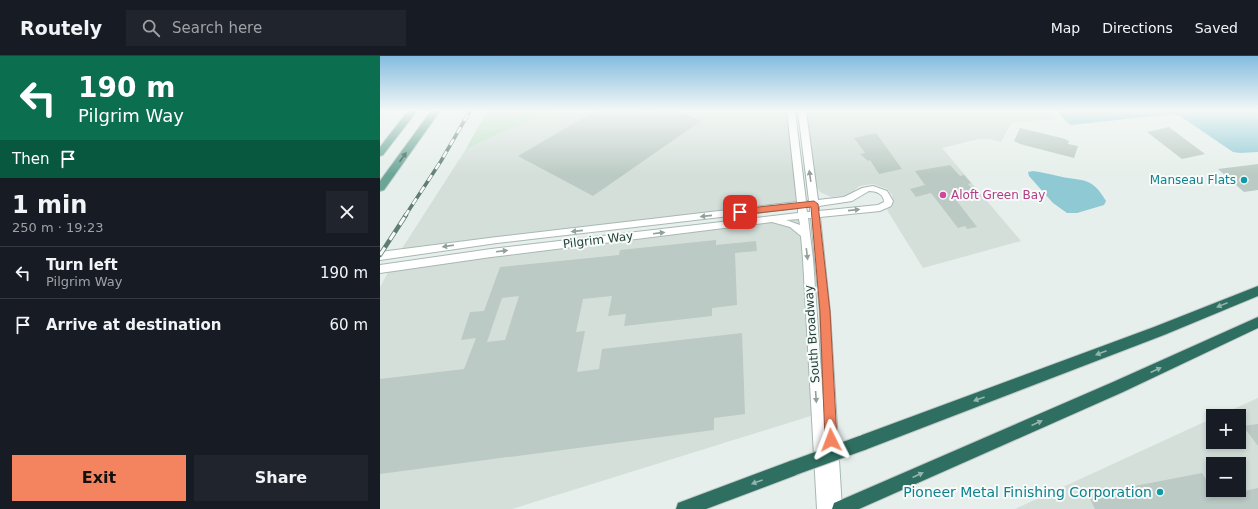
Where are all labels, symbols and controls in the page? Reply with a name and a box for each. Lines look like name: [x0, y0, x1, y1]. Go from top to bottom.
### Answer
search box: [126, 10, 406, 46]
text: Routely: [20, 17, 102, 39]
icon: search: [140, 17, 162, 39]
text: Search here: [172, 19, 262, 37]
text: Map: [1051, 20, 1080, 36]
text: Directions: [1102, 20, 1173, 36]
text: Saved: [1195, 20, 1238, 36]
text: 190 m: [78, 71, 175, 104]
icon: left: [12, 72, 64, 124]
text: Pilgrim Way: [78, 105, 184, 126]
icon: arrive: [57, 148, 79, 170]
text: Then: [12, 150, 49, 168]
one-way arrow: [399, 151, 407, 162]
one-way arrow: [807, 169, 813, 182]
place label: Manseau Flats: [1150, 173, 1236, 187]
marker: Manseau Flats: [1239, 175, 1249, 185]
place label: Aloft Green Bay: [951, 188, 1045, 202]
marker: Aloft Green Bay: [938, 190, 948, 200]
text: 1 min: [12, 191, 87, 219]
button: close: [326, 191, 368, 233]
pin: [723, 195, 757, 229]
icon: arrive: [729, 201, 751, 223]
one-way arrow: [848, 207, 860, 213]
one-way arrow: [700, 213, 712, 219]
text: 250 m · 19:23: [12, 220, 103, 235]
one-way arrow: [571, 227, 583, 234]
street label: Pilgrim Way: [562, 229, 634, 251]
one-way arrow: [653, 230, 665, 236]
one-way arrow: [442, 243, 454, 249]
one-way arrow: [496, 248, 508, 254]
one-way arrow: [804, 248, 810, 260]
text: Turn left: [46, 256, 118, 274]
icon: left: [12, 262, 34, 284]
text: 190 m: [320, 264, 368, 282]
text: Pilgrim Way: [46, 274, 122, 289]
street label: South Broadway: [802, 285, 822, 383]
one-way arrow: [1215, 303, 1227, 309]
icon: arrive: [12, 314, 34, 336]
text: Arrive at destination: [46, 316, 221, 334]
text: 60 m: [330, 316, 368, 334]
one-way arrow: [1095, 351, 1107, 357]
one-way arrow: [1150, 367, 1161, 373]
one-way arrow: [813, 391, 820, 403]
one-way arrow: [973, 397, 985, 403]
map controls: [1206, 409, 1246, 497]
button: +: [1206, 409, 1246, 449]
position arrow: [810, 419, 852, 461]
one-way arrow: [1031, 420, 1043, 426]
button: Exit: [12, 455, 186, 501]
button: Share: [194, 455, 368, 501]
button: −: [1206, 457, 1246, 497]
one-way arrow: [912, 472, 924, 479]
one-way arrow: [750, 479, 762, 485]
place label: Pioneer Metal Finishing Corporation: [903, 484, 1152, 500]
marker: Pioneer Metal Finishing Corporation: [1155, 487, 1165, 497]

